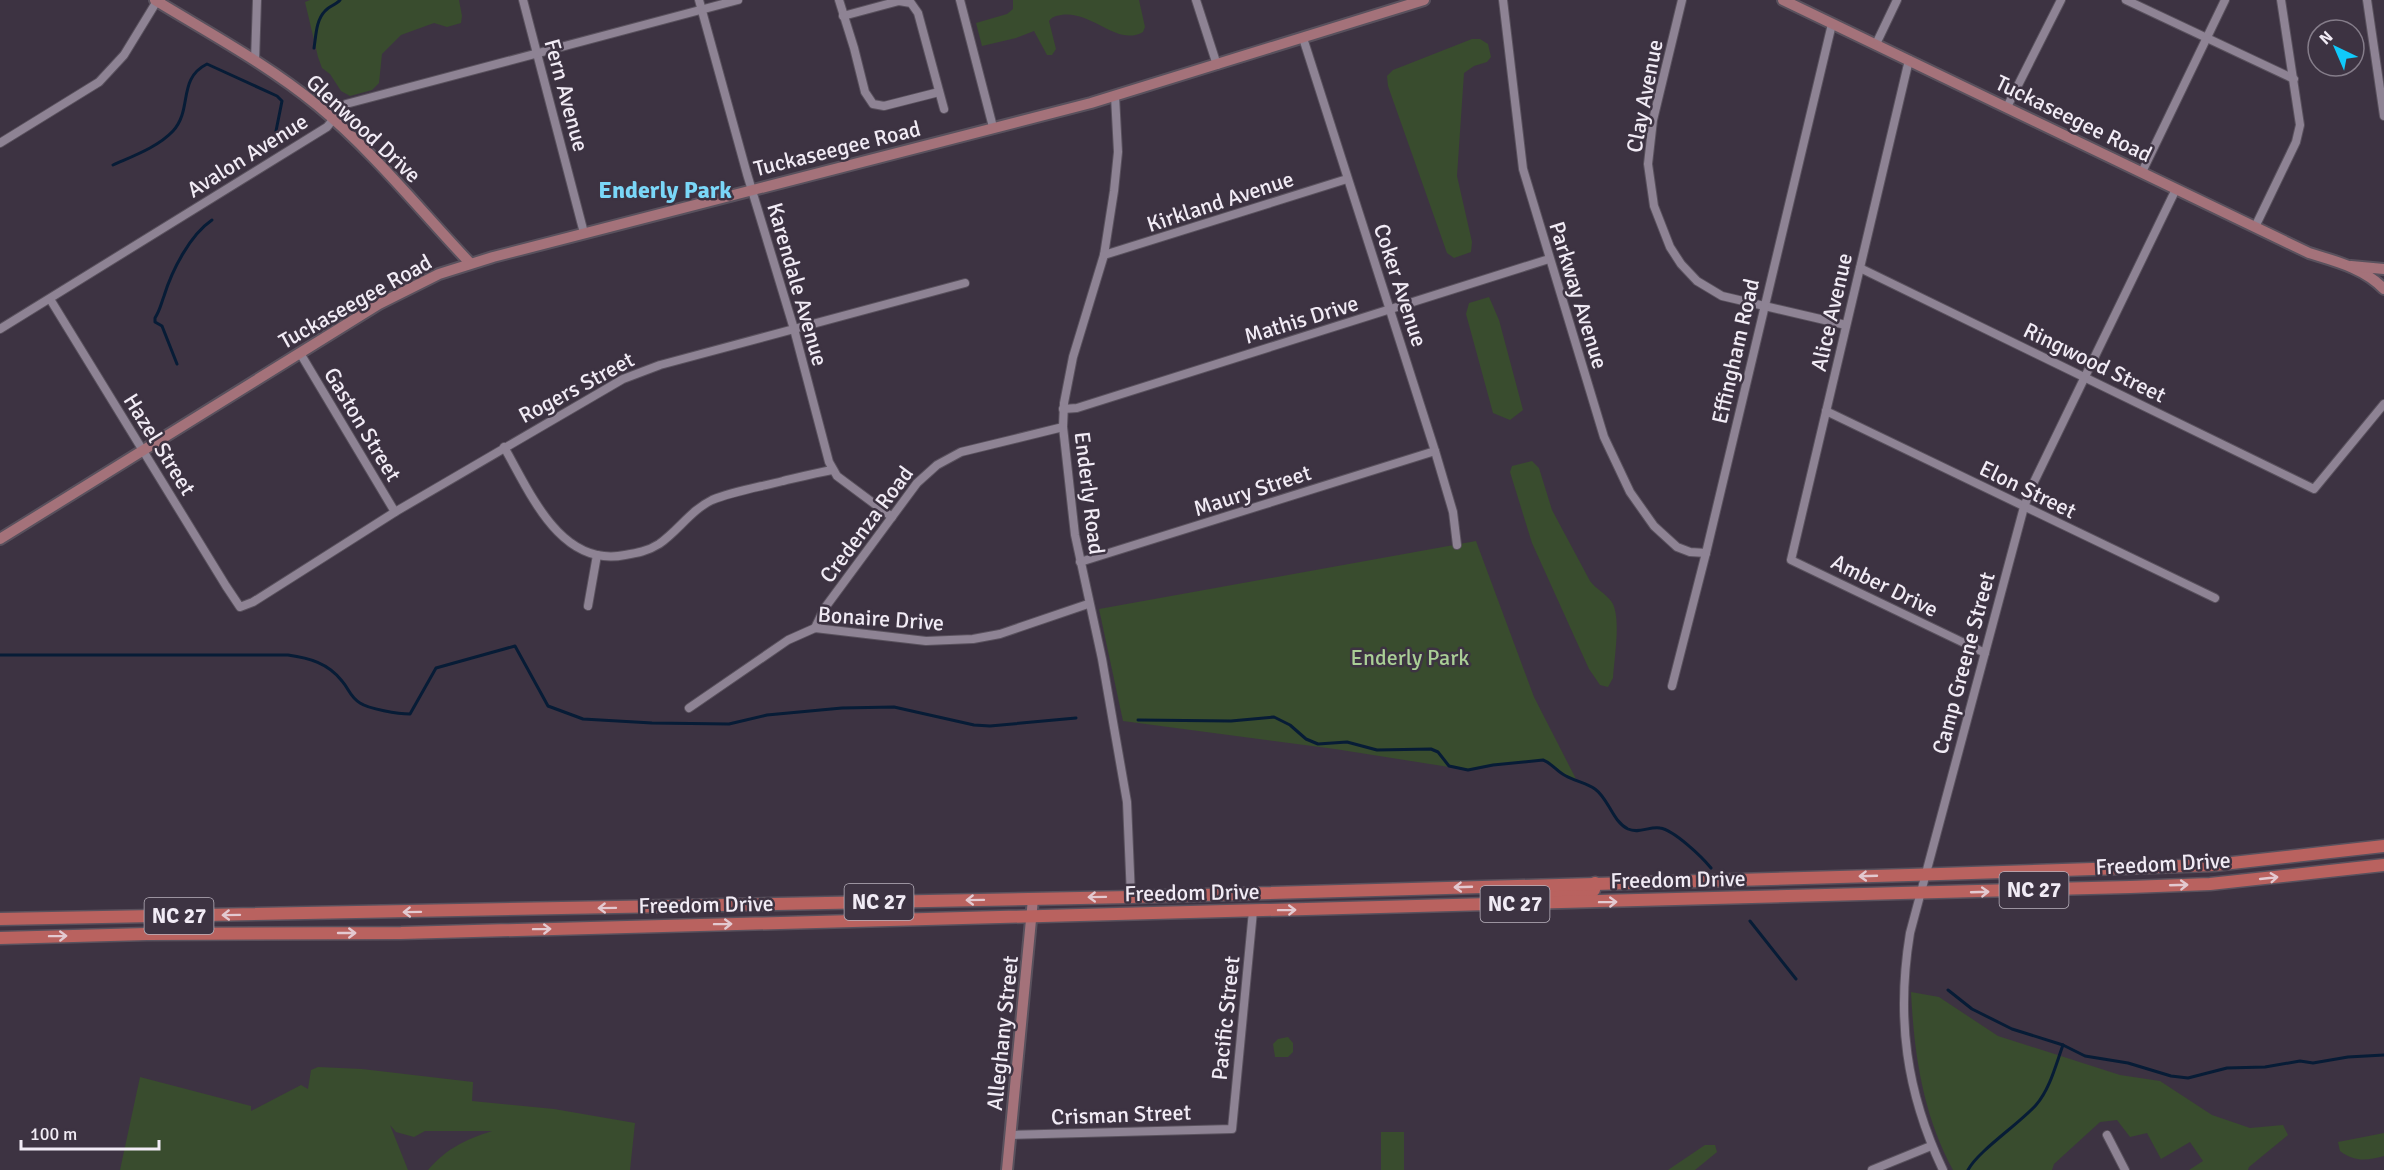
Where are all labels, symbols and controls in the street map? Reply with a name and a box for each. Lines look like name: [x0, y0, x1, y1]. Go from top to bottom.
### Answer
north arrow: [2306, 18, 2366, 78]
text: N: [2315, 27, 2337, 49]
street label: Fern Avenue: [539, 36, 595, 154]
street label: Clay Avenue: [1620, 37, 1669, 155]
street label: Glenwood Drive: [301, 68, 427, 188]
street label: Tuckaseegee Road: [1991, 69, 2156, 168]
street label: Avalon Avenue: [182, 108, 313, 203]
street label: Tuckaseegee Road: [751, 115, 923, 182]
street label: Kirkland Avenue: [1143, 165, 1297, 238]
district label: Enderly Park: [598, 175, 732, 205]
street label: Karendale Avenue: [761, 199, 834, 369]
street label: Parkway Avenue: [1543, 218, 1614, 372]
street label: Coker Avenue: [1368, 220, 1433, 350]
street label: Tuckaseegee Road: [274, 248, 436, 355]
street label: Alice Avenue: [1805, 250, 1858, 374]
street label: Effingham Road: [1706, 276, 1765, 426]
street label: Mathis Drive: [1241, 289, 1362, 350]
street label: Ringwood Street: [2019, 316, 2171, 409]
street label: Rogers Street: [514, 346, 639, 429]
street label: Gaston Street: [318, 362, 407, 486]
street label: Hazel Street: [118, 388, 202, 500]
street label: Enderly Road: [1069, 430, 1110, 556]
street label: Elon Street: [1975, 454, 2081, 525]
street label: Maury Street: [1190, 459, 1315, 522]
street label: Credenza Road: [814, 460, 919, 588]
street label: Amber Drive: [1827, 548, 1943, 623]
street label: Camp Greene Street: [1926, 569, 2001, 757]
street label: Bonaire Drive: [817, 601, 945, 636]
park label: Enderly Park: [1351, 644, 1469, 671]
street label: Freedom Drive: [2095, 846, 2231, 881]
street label: Freedom Drive: [1610, 865, 1746, 894]
one-way arrow: [1858, 870, 1878, 882]
road number: NC 27: [2000, 872, 2068, 908]
one-way arrow: [2258, 872, 2278, 883]
street label: Freedom Drive: [1124, 878, 1260, 907]
one-way arrow: [2169, 880, 2189, 891]
one-way arrow: [1454, 882, 1474, 893]
road number: NC 27: [844, 884, 914, 920]
road number: NC 27: [1480, 886, 1550, 922]
one-way arrow: [1969, 886, 1989, 897]
street label: Freedom Drive: [638, 890, 774, 919]
one-way arrow: [1087, 892, 1107, 903]
one-way arrow: [965, 894, 985, 906]
one-way arrow: [1598, 896, 1618, 908]
road number: NC 27: [144, 898, 213, 934]
one-way arrow: [597, 902, 617, 913]
one-way arrow: [1277, 905, 1297, 916]
one-way arrow: [402, 906, 422, 918]
one-way arrow: [221, 909, 241, 921]
one-way arrow: [712, 918, 732, 930]
one-way arrow: [531, 923, 551, 934]
one-way arrow: [337, 927, 357, 939]
one-way arrow: [48, 930, 68, 942]
street label: Alleghany Street: [981, 954, 1024, 1112]
street label: Pacific Street: [1206, 954, 1245, 1082]
street label: Crisman Street: [1050, 1099, 1192, 1130]
scale bar: [21, 1113, 159, 1151]
text: 100 m: [30, 1123, 77, 1145]

